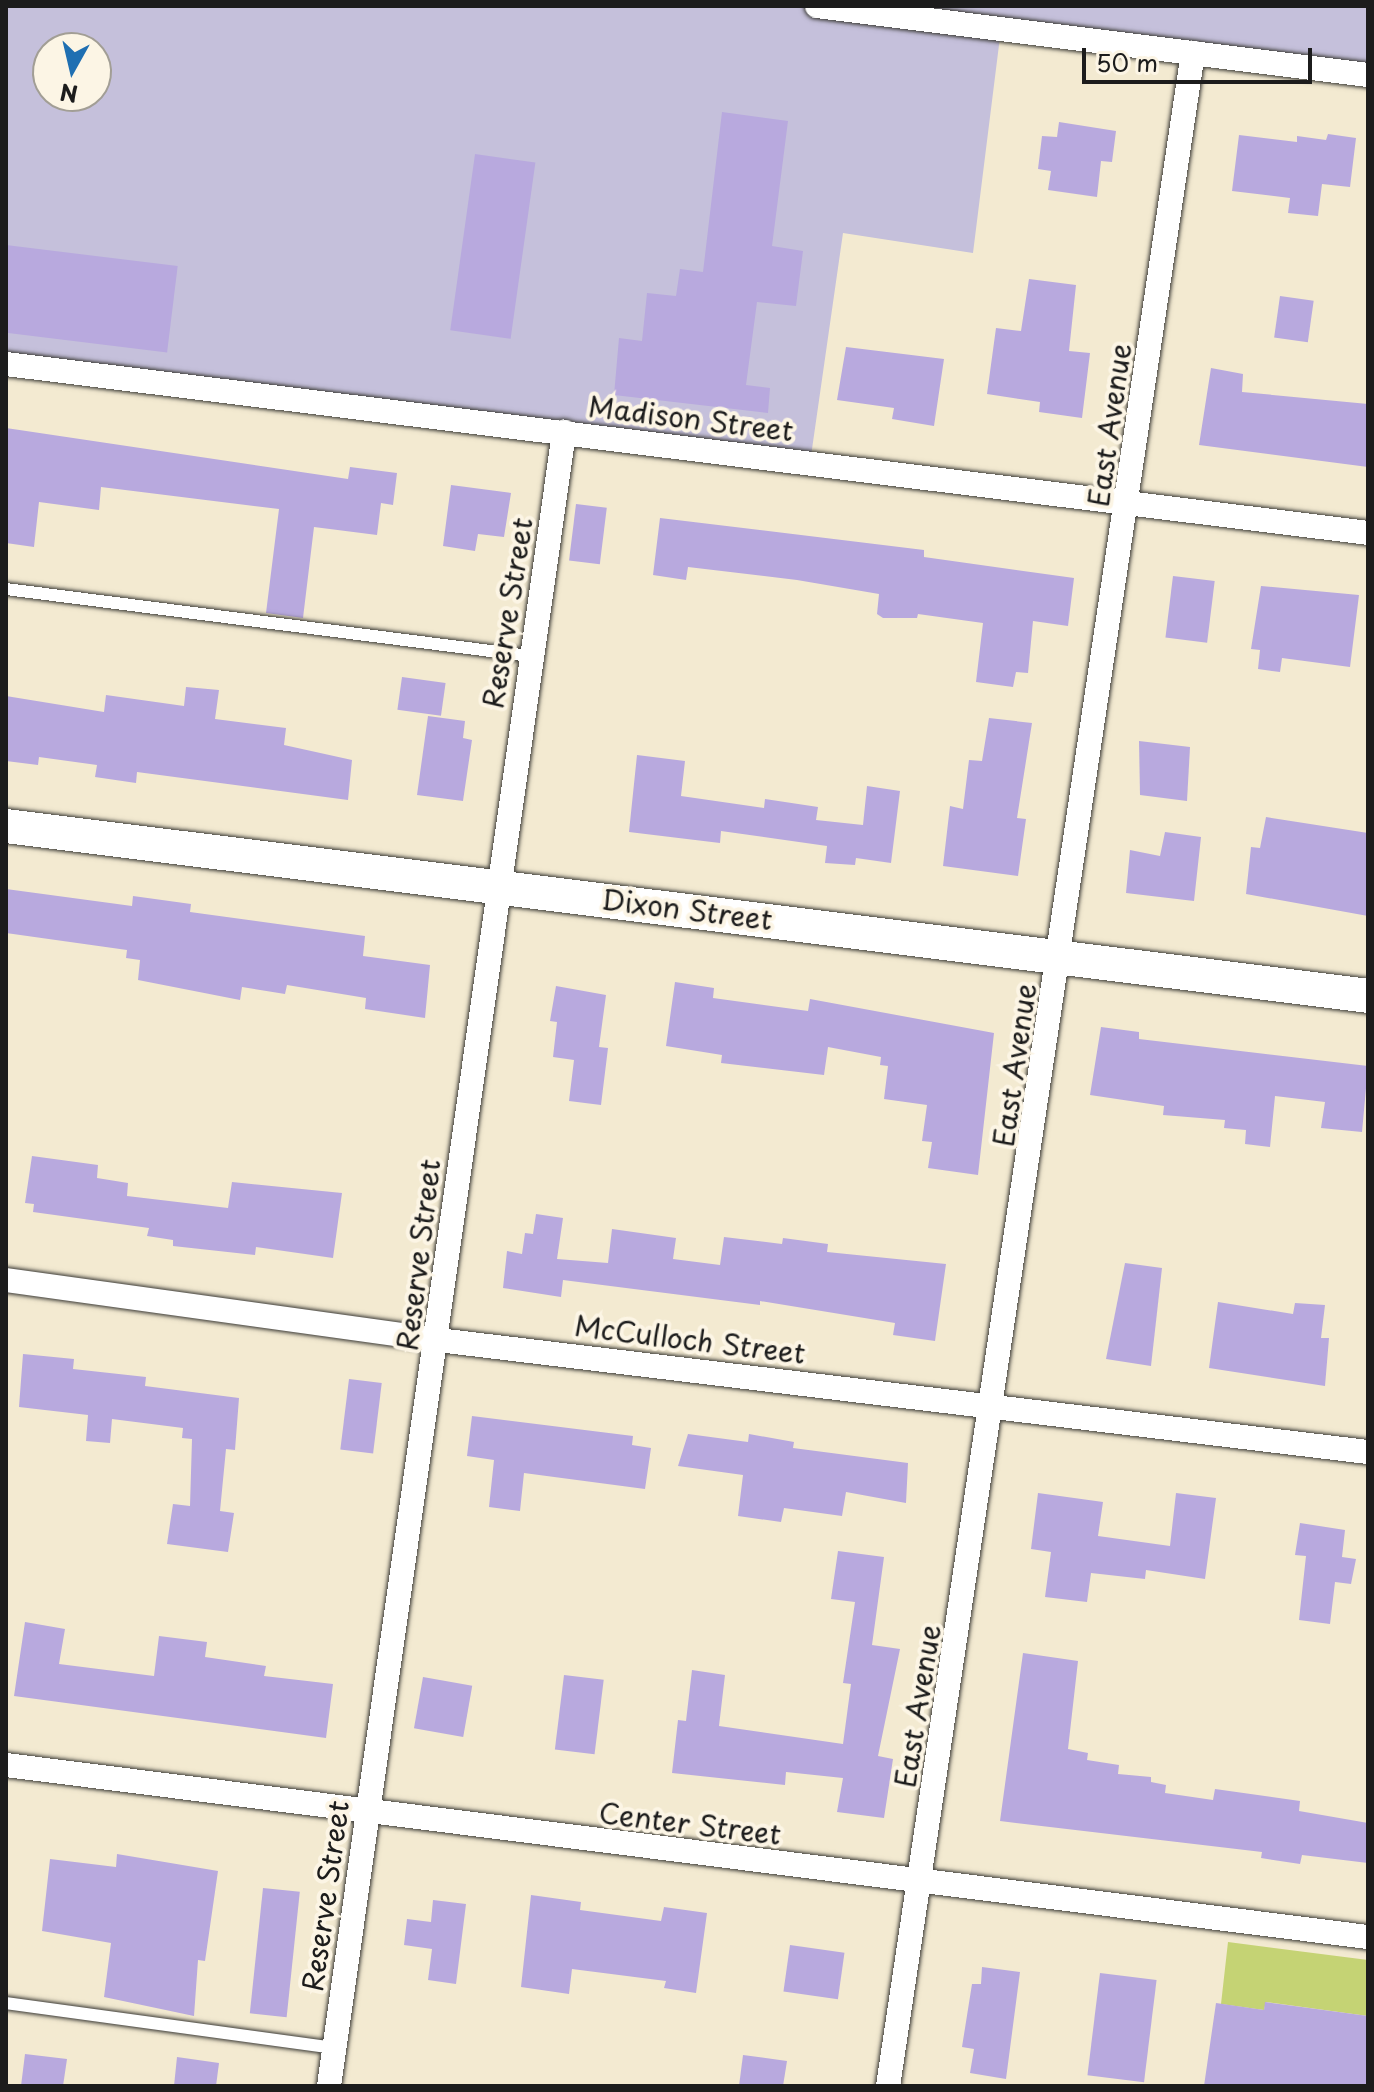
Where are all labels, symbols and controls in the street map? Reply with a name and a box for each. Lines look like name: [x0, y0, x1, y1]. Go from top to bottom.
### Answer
north arrow: [32, 32, 112, 112]
scale bar: [1086, 32, 1316, 82]
text: 50 m: [1096, 44, 1158, 80]
text: N: [58, 77, 80, 112]
street label: East Avenue: [1081, 342, 1137, 508]
street label: Madison Street: [587, 389, 795, 447]
street label: Reserve Street: [475, 515, 539, 711]
street label: Dixon Street: [600, 882, 774, 936]
street label: East Avenue: [986, 982, 1042, 1148]
street label: Reserve Street: [390, 1157, 446, 1353]
street label: McCulloch Street: [572, 1308, 808, 1370]
street label: East Avenue: [888, 1623, 946, 1789]
street label: Center Street: [596, 1795, 784, 1851]
street label: Reserve Street: [295, 1798, 355, 1994]

